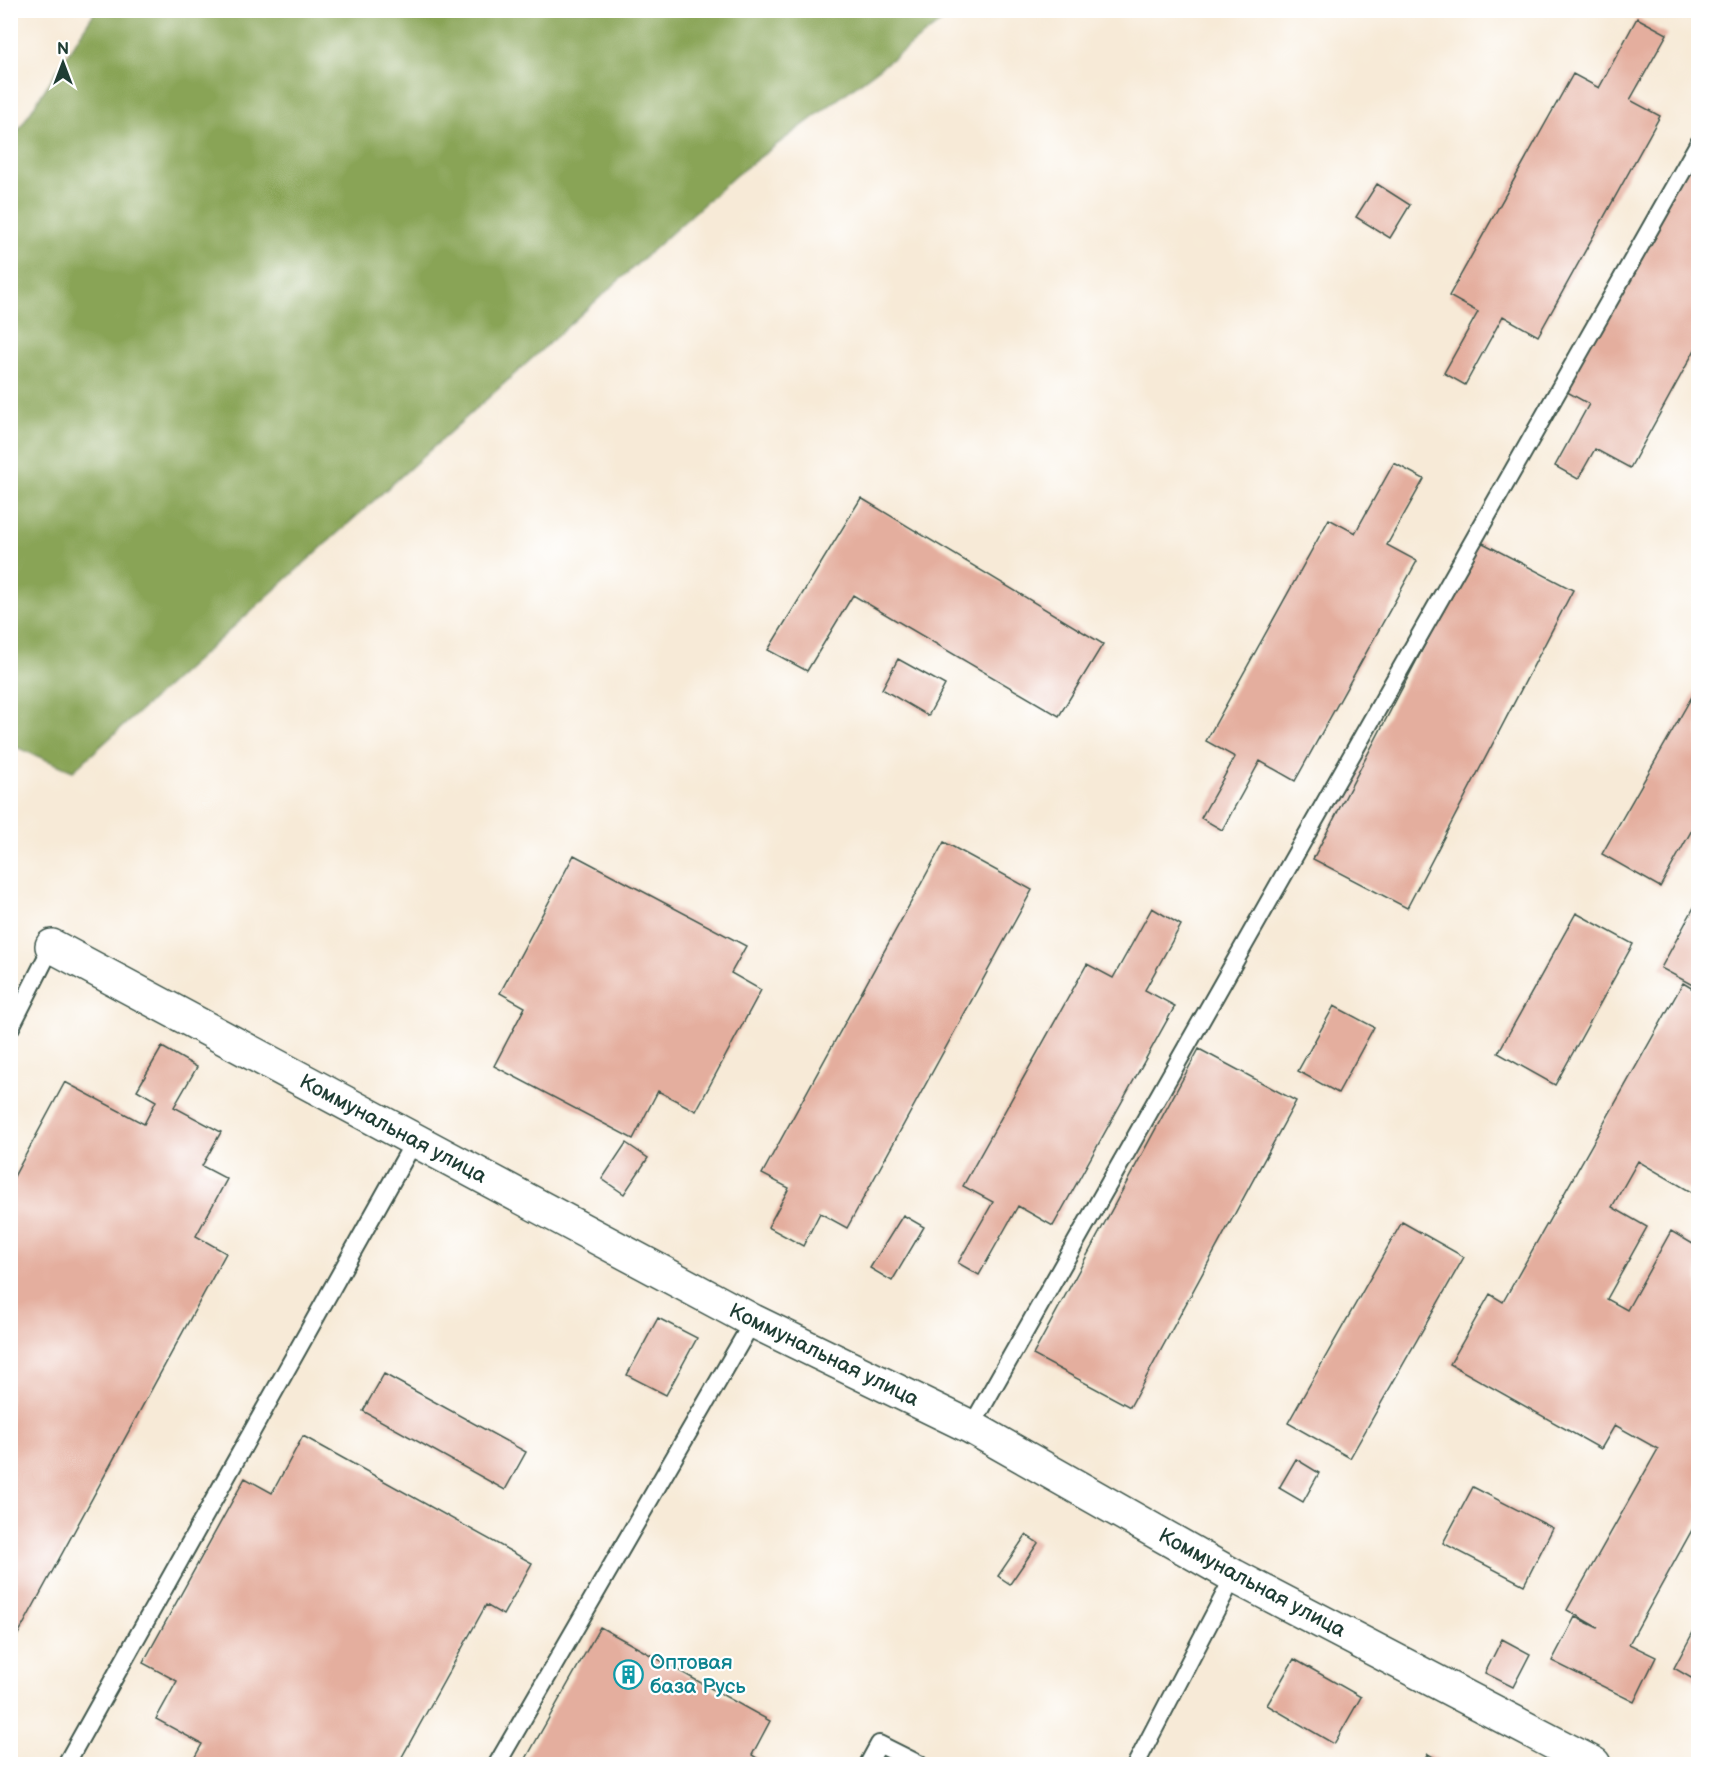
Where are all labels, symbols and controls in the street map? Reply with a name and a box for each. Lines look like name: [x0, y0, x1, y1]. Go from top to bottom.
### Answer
north arrow: [33, 33, 93, 93]
text: N: [57, 40, 69, 59]
street label: Коммунальная улица: [295, 1069, 491, 1189]
street label: Коммунальная улица: [725, 1298, 924, 1412]
street label: Коммунальная улица: [1154, 1523, 1350, 1643]
place label: Оптовая база Русь: [650, 1650, 746, 1699]
building icon: Оптовая база Русь: [613, 1658, 645, 1690]

